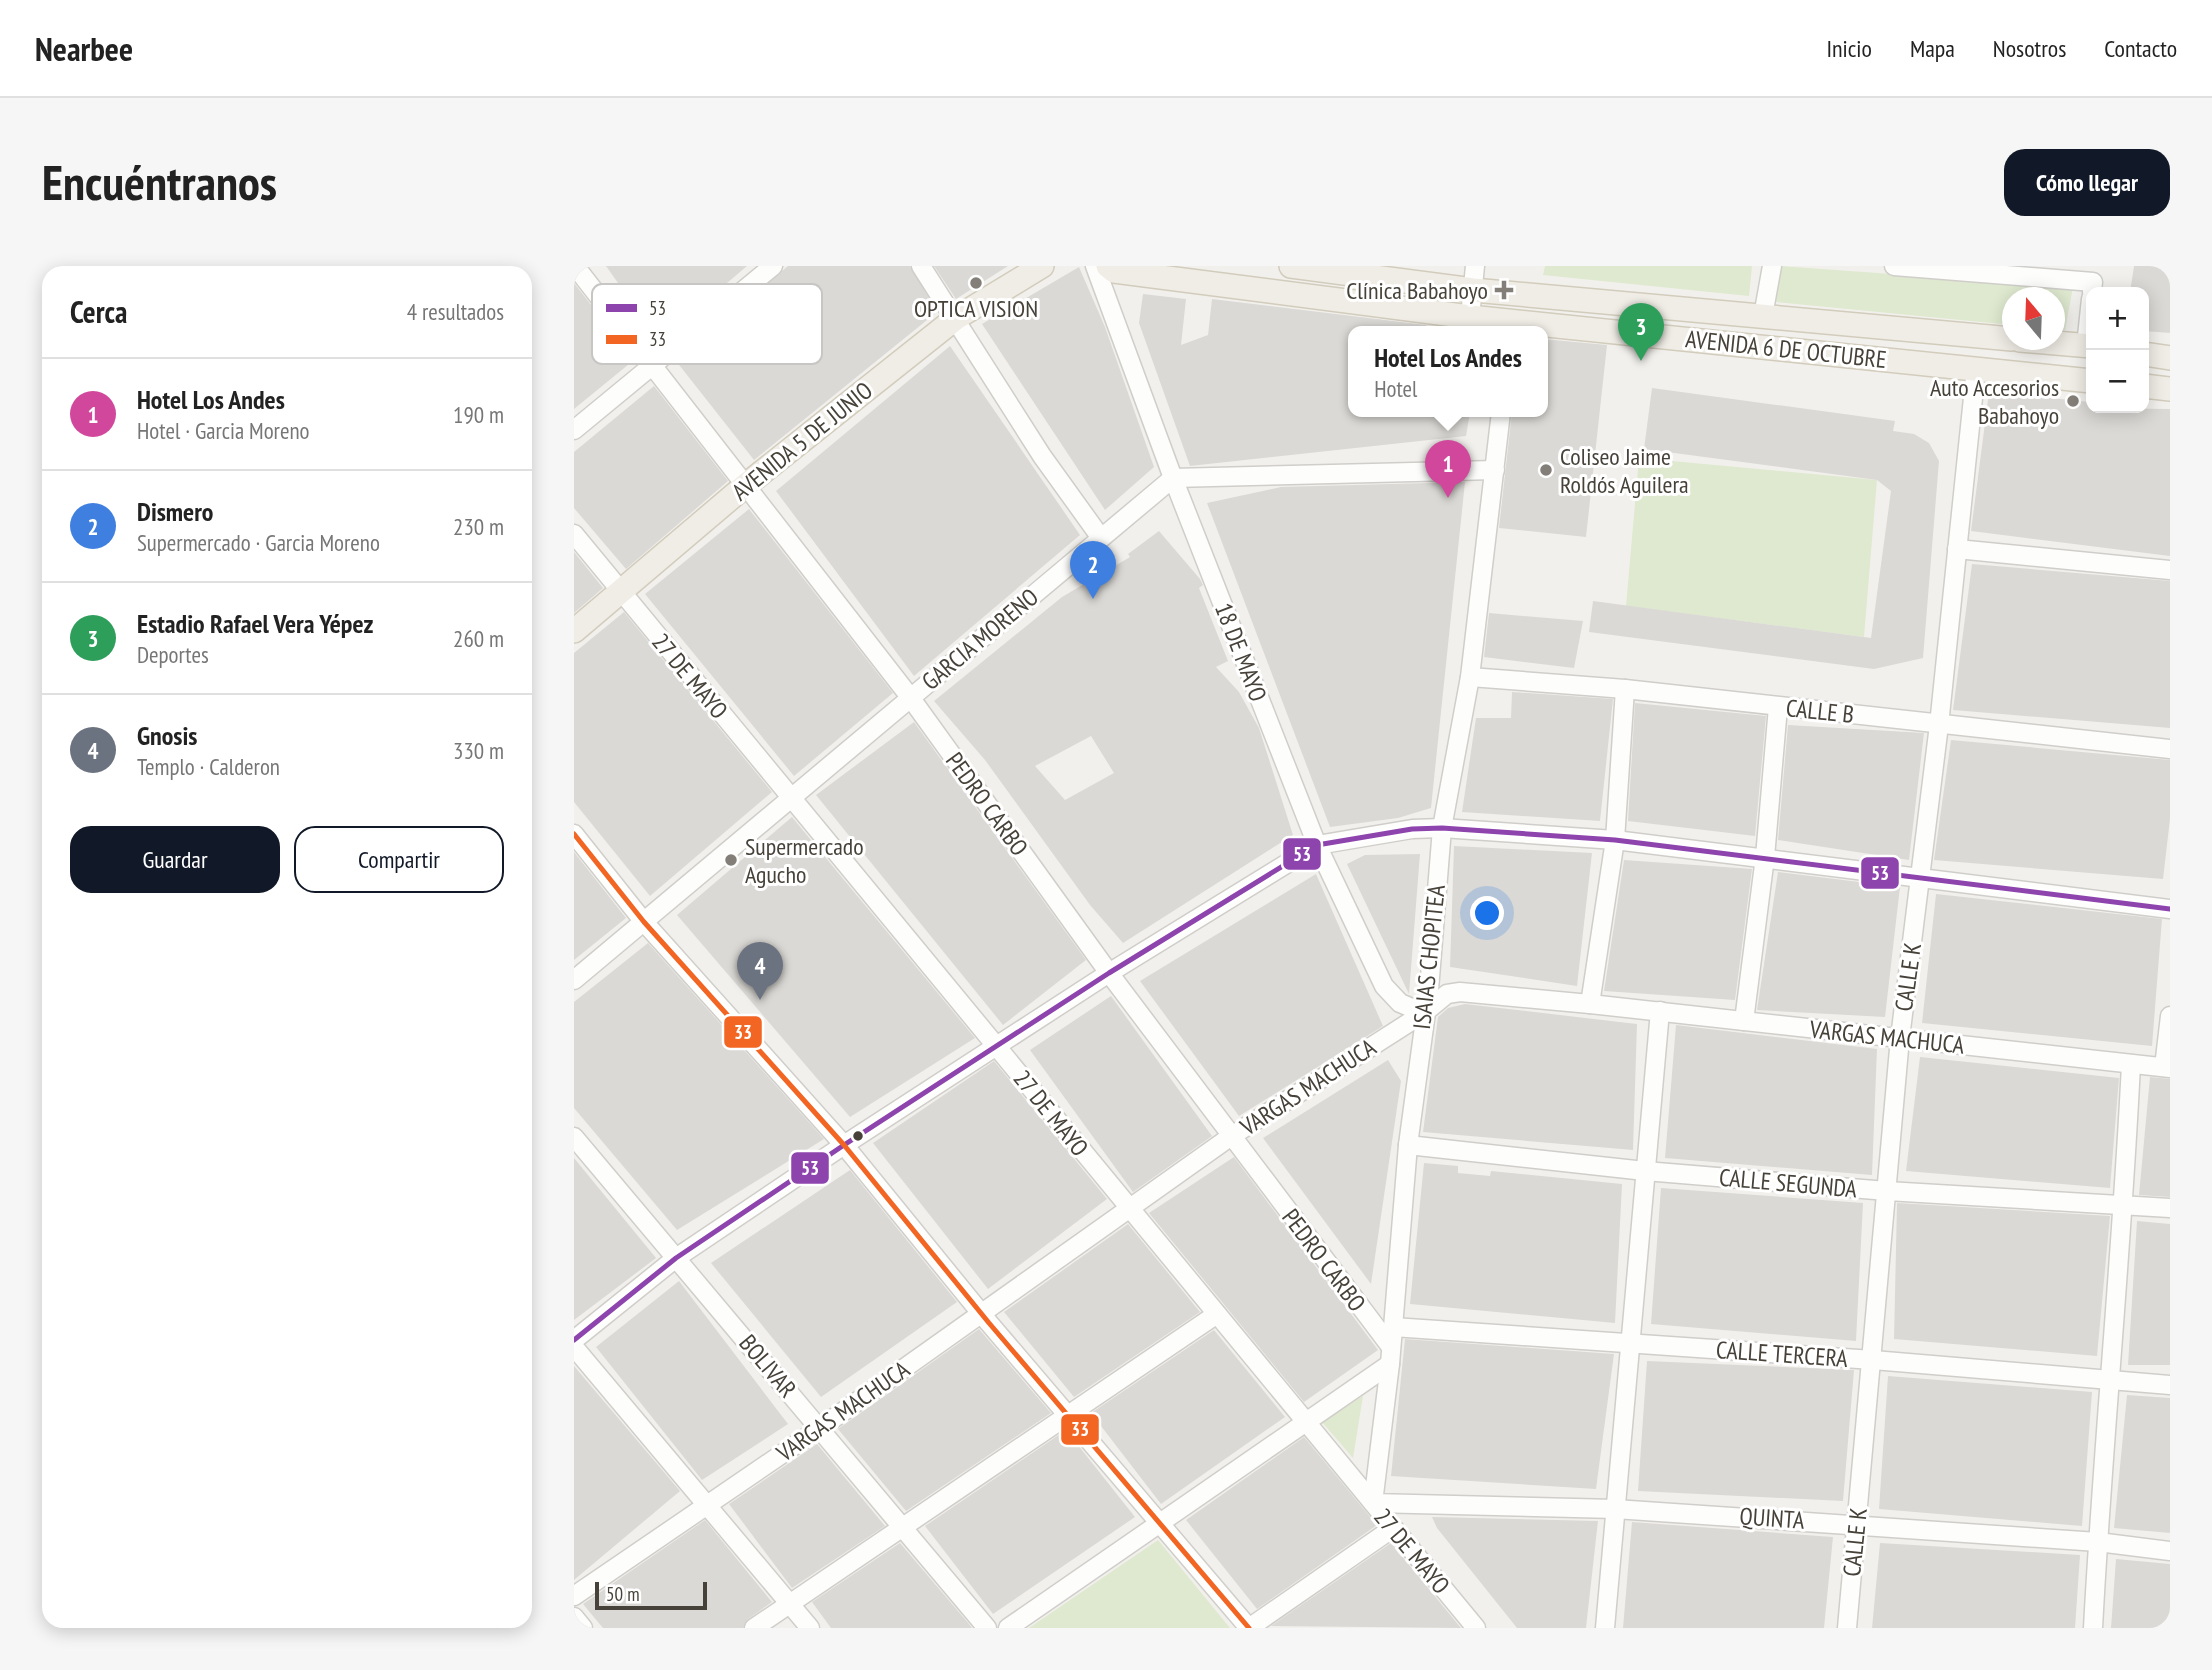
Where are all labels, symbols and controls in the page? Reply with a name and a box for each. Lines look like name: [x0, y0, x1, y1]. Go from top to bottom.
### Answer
text: Nearbee: [35, 27, 133, 70]
text: Inicio: [1826, 33, 1872, 64]
text: Mapa: [1910, 33, 1955, 64]
text: Nosotros: [1993, 33, 2066, 64]
text: Contacto: [2104, 33, 2177, 64]
button: Cómo llegar: [2004, 149, 2170, 216]
text: Encuéntranos: [42, 150, 277, 214]
marker: OPTICA VISION: [968, 275, 984, 291]
place label: Clínica Babahoyo: [1346, 275, 1488, 306]
marker: Clínica Babahoyo: [1494, 280, 1514, 300]
legend: [592, 284, 822, 364]
north arrow: [2002, 287, 2065, 350]
map controls: [2086, 287, 2149, 413]
button: +: [2086, 287, 2149, 350]
text: Cerca: [70, 292, 127, 331]
place label: OPTICA VISION: [914, 293, 1038, 324]
text: 53: [649, 296, 666, 320]
text: 4 resultados: [407, 297, 504, 326]
pin: 3: [1618, 303, 1664, 361]
street label: AVENIDA 6 DE OCTUBRE: [1684, 323, 1888, 375]
popup: [1348, 326, 1548, 417]
text: 33: [649, 327, 666, 351]
text: Hotel Los Andes: [1374, 341, 1522, 374]
button: −: [2086, 350, 2149, 413]
place label: Auto Accesorios Babahoyo: [1930, 372, 2059, 431]
text: Hotel: [1374, 374, 1417, 403]
street label: AVENIDA 5 DE JUNIO: [725, 375, 879, 507]
text: Hotel Los Andes: [137, 383, 285, 416]
marker: Auto Accesorios Babahoyo: [2065, 393, 2081, 409]
text: 1: [88, 400, 99, 429]
text: 190 m: [453, 400, 504, 429]
text: Hotel · Garcia Moreno: [137, 416, 309, 445]
pin: 1: [1425, 440, 1471, 498]
place label: Coliseo Jaime Roldós Aguilera: [1560, 441, 1689, 500]
marker: Coliseo Jaime Roldós Aguilera: [1538, 462, 1554, 478]
text: Dismero: [137, 495, 213, 528]
text: 2: [88, 512, 99, 541]
text: 230 m: [453, 512, 504, 541]
text: Supermercado · Garcia Moreno: [137, 528, 380, 557]
pin: 2: [1070, 541, 1116, 599]
street label: GARCIA MORENO: [915, 581, 1045, 697]
street label: 18 DE MAYO: [1208, 598, 1274, 706]
text: Estadio Rafael Vera Yépez: [137, 607, 373, 640]
text: 3: [88, 624, 99, 653]
text: 260 m: [453, 624, 504, 653]
street label: 27 DE MAYO: [645, 627, 735, 725]
text: Deportes: [137, 640, 209, 669]
street label: CALLE B: [1784, 692, 1856, 730]
text: Gnosis: [137, 719, 197, 752]
text: 4: [88, 736, 99, 765]
text: 330 m: [453, 736, 504, 765]
street label: PEDRO CARBO: [939, 746, 1035, 862]
text: Templo · Calderon: [137, 752, 280, 781]
button: Guardar: [70, 826, 280, 893]
button: Compartir: [294, 826, 504, 893]
place label: Supermercado Agucho: [745, 831, 864, 890]
line badge: 53: [1282, 837, 1322, 871]
text: 53: [1293, 842, 1311, 866]
marker: Supermercado Agucho: [723, 852, 739, 868]
line badge: 53: [1860, 856, 1900, 890]
text: 53: [1871, 861, 1889, 885]
street label: ISAIAS CHOPITEA: [1406, 882, 1452, 1031]
your location: [1470, 896, 1504, 930]
street label: CALLE K: [1888, 941, 1928, 1013]
pin: 4: [737, 942, 783, 1000]
street label: VARGAS MACHUCA: [1807, 1013, 1966, 1061]
line badge: 33: [723, 1015, 763, 1049]
text: 33: [734, 1020, 752, 1044]
street label: VARGAS MACHUCA: [1234, 1031, 1382, 1143]
street label: 27 DE MAYO: [1007, 1064, 1095, 1162]
unlabelled marker: [851, 1129, 865, 1143]
line badge: 53: [790, 1151, 830, 1185]
text: 53: [801, 1156, 819, 1180]
street label: CALLE SEGUNDA: [1718, 1162, 1859, 1205]
street label: PEDRO CARBO: [1275, 1203, 1373, 1317]
street label: BOLIVAR: [733, 1328, 803, 1404]
street label: CALLE TERCERA: [1715, 1334, 1850, 1374]
street label: VARGAS MACHUCA: [770, 1353, 916, 1469]
line badge: 33: [1060, 1413, 1100, 1446]
text: 33: [1071, 1417, 1089, 1441]
street label: QUINTA: [1739, 1500, 1806, 1536]
street label: 27 DE MAYO: [1367, 1502, 1457, 1600]
street label: CALLE K: [1836, 1506, 1874, 1578]
scale bar: [595, 1579, 707, 1611]
text: 50 m: [606, 1582, 640, 1606]

